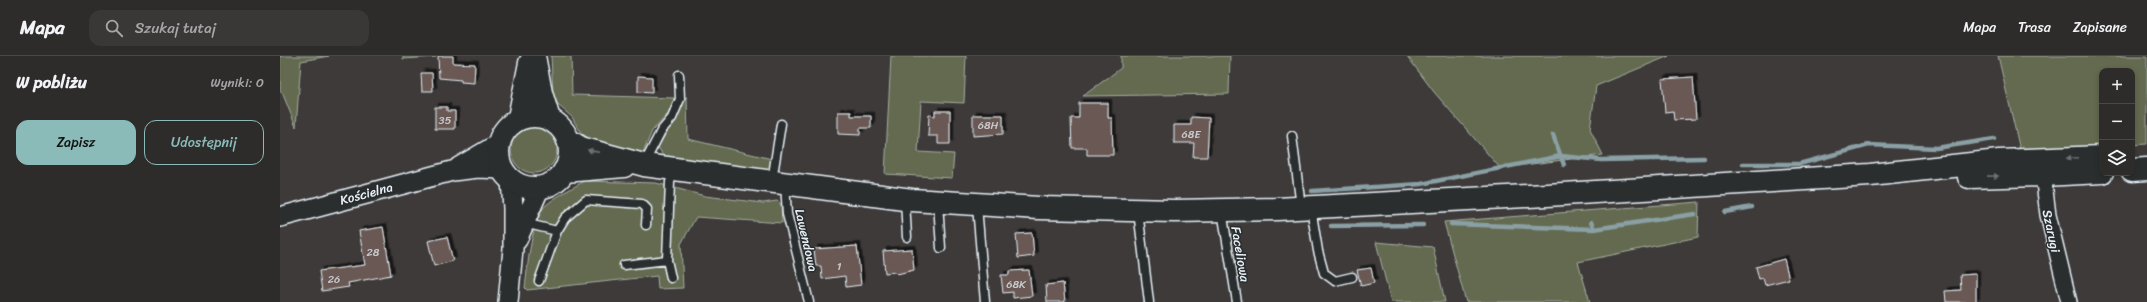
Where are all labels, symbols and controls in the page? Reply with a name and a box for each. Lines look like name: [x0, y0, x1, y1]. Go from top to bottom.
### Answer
search box: [89, 10, 369, 46]
text: Mapa: [20, 11, 65, 44]
text: Szukaj tutaj: [135, 15, 216, 41]
text: Mapa: [1963, 15, 1996, 40]
text: Trasa: [2018, 15, 2051, 40]
text: Zapisane: [2073, 15, 2127, 40]
icon: search: [103, 17, 125, 39]
text: W pobliżu: [16, 67, 87, 97]
map controls: [2099, 68, 2135, 176]
button: +: [2099, 68, 2135, 104]
text: Wyniki: 0: [211, 71, 264, 94]
button: −: [2099, 104, 2135, 140]
house number: 35: [439, 111, 452, 130]
house number: 68H: [978, 116, 999, 135]
button: Zapisz: [16, 120, 136, 165]
button: Udostępnij: [144, 120, 264, 165]
house number: 68E: [1182, 125, 1201, 144]
button: layers: [2099, 140, 2135, 176]
one-way arrow: [586, 148, 598, 154]
one-way arrow: [2065, 155, 2078, 161]
one-way arrow: [1987, 173, 2000, 179]
street label: Kościelna: [337, 175, 396, 212]
street label: Lawendowa: [788, 206, 825, 274]
street label: Szarugi: [2036, 208, 2067, 255]
street label: Faceliowa: [1224, 224, 1257, 284]
house number: 28: [367, 243, 380, 262]
house number: 1: [837, 257, 842, 276]
house number: 26: [328, 270, 340, 289]
house number: 68K: [1006, 275, 1027, 294]

